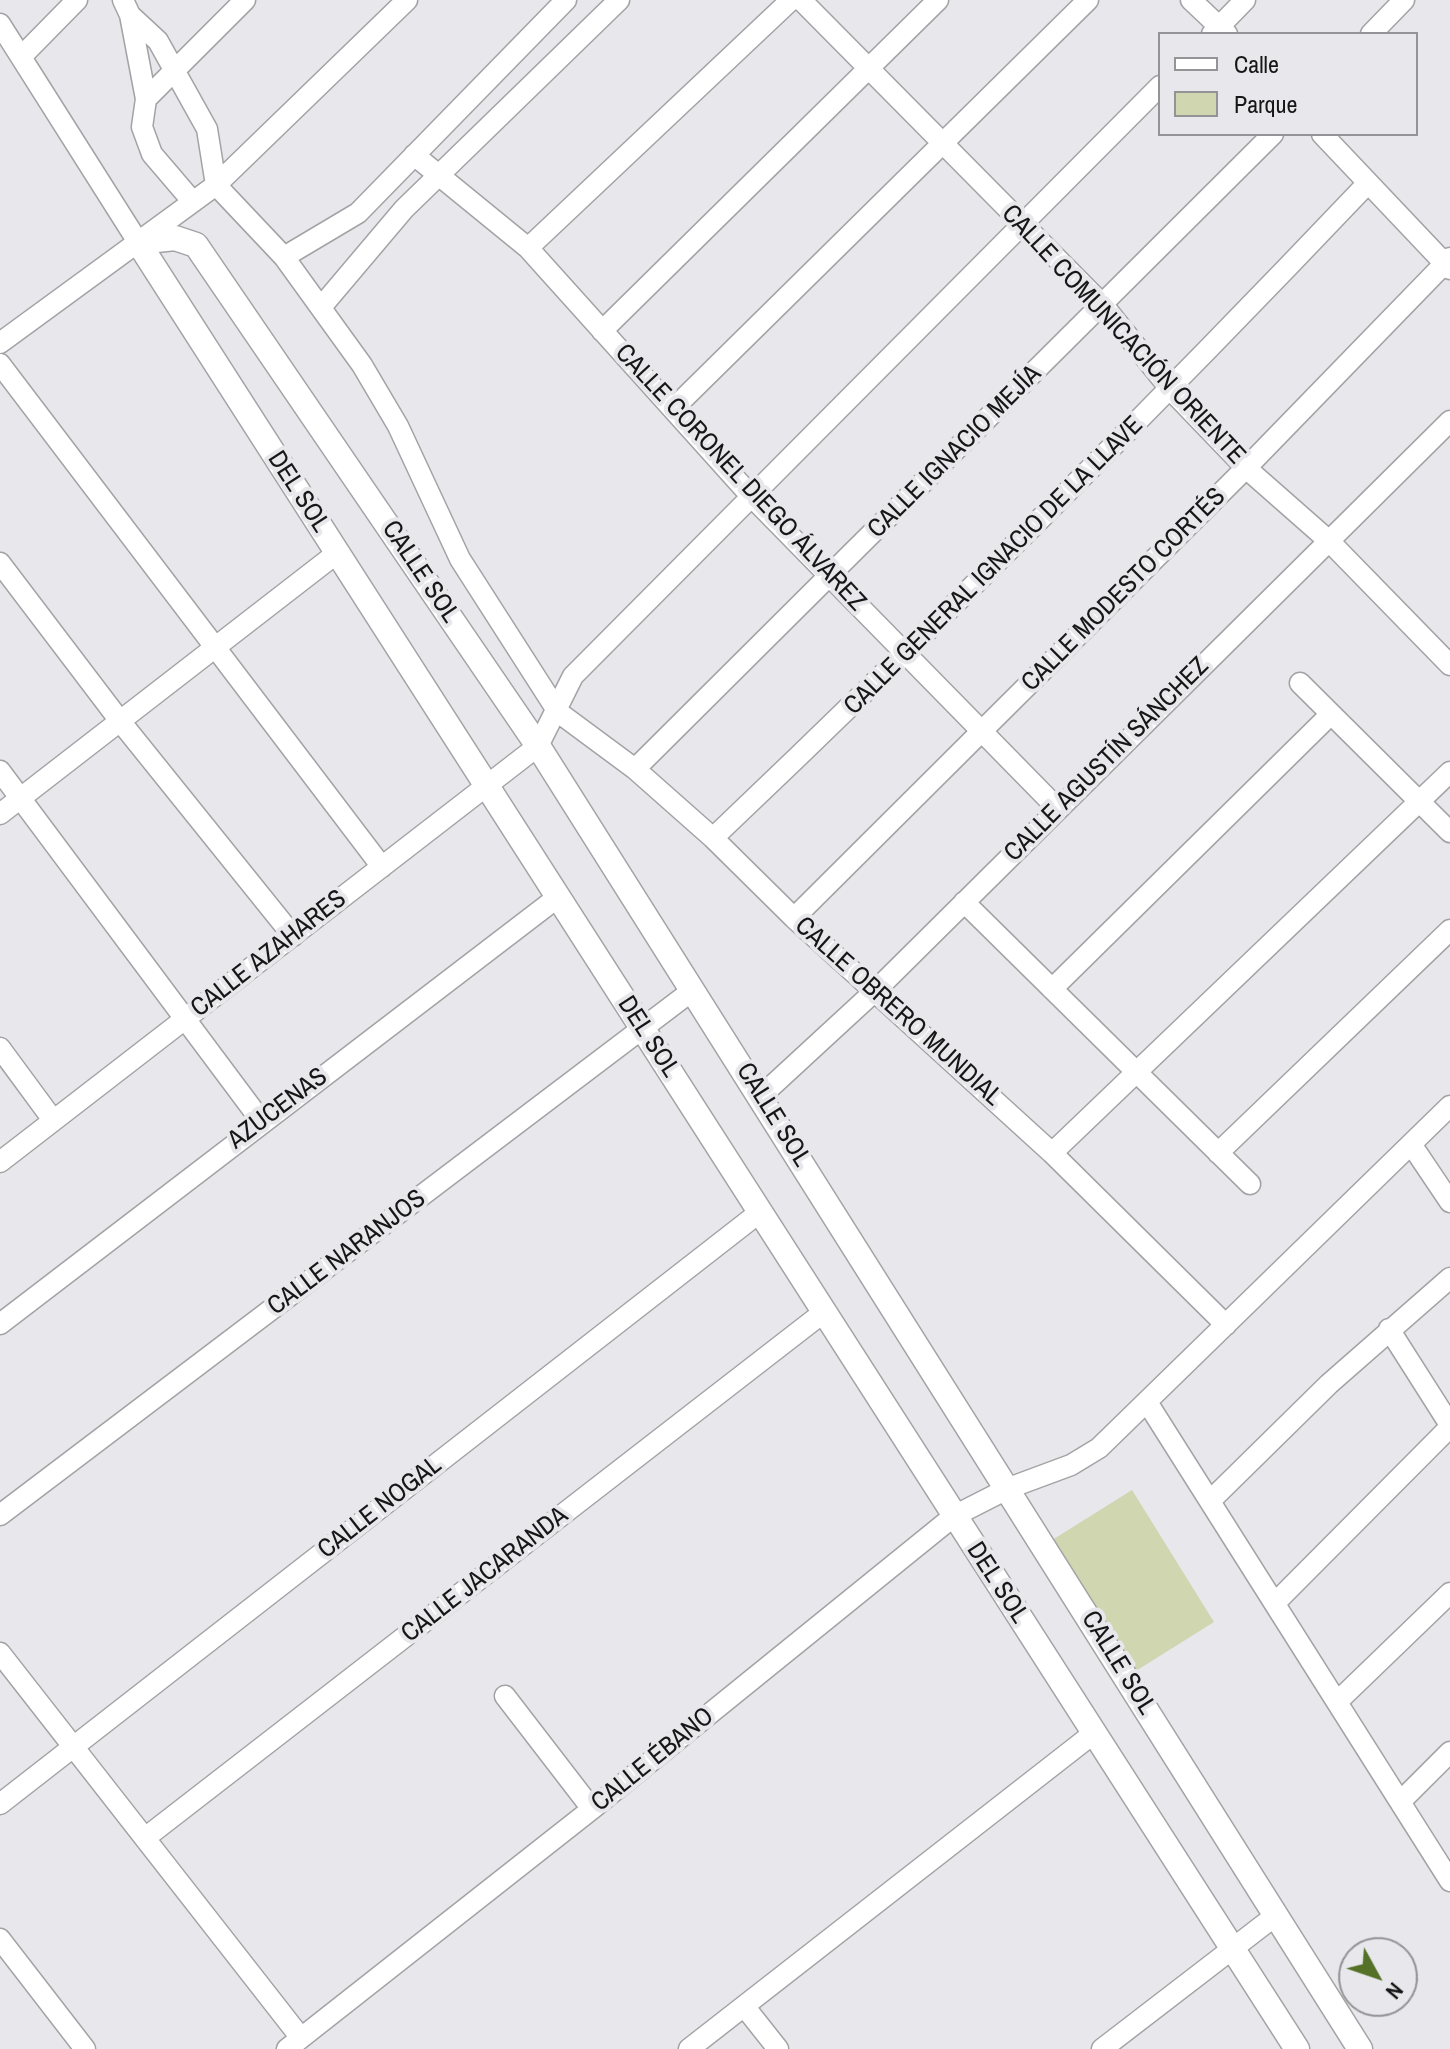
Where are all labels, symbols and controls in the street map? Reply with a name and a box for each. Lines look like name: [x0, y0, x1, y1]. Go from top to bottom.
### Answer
legend: [1158, 32, 1418, 136]
text: Calle: [1234, 48, 1279, 80]
text: Parque: [1234, 88, 1297, 120]
street label: CALLE COMUNICACIÓN ORIENTE: [994, 199, 1252, 471]
street label: CALLE CORONEL DIEGO ÁLVAREZ: [608, 338, 872, 618]
street label: CALLE IGNACIO MEJÍA: [862, 359, 1048, 545]
street label: CALLE GENERAL IGNACIO DE LA LLAVE: [838, 410, 1150, 722]
street label: DEL SOL: [260, 446, 336, 538]
street label: CALLE MODESTO CORTÉS: [1016, 482, 1232, 698]
street label: CALLE SOL: [375, 515, 465, 629]
street label: CALLE AGUSTÍN SÁNCHEZ: [998, 651, 1216, 869]
street label: CALLE AZAHARES: [185, 884, 353, 1024]
street label: CALLE OBRERO MUNDIAL: [788, 911, 1008, 1113]
street label: DEL SOL: [610, 991, 686, 1083]
street label: CALLE SOL: [729, 1057, 817, 1173]
street label: AZUCENAS: [222, 1062, 334, 1156]
street label: CALLE NARANJOS: [262, 1183, 432, 1323]
street label: CALLE NOGAL: [312, 1450, 448, 1566]
street label: CALLE JACARANDA: [396, 1500, 574, 1650]
street label: DEL SOL: [959, 1537, 1035, 1629]
street label: CALLE SOL: [1074, 1605, 1162, 1721]
street label: CALLE ÉBANO: [586, 1701, 720, 1819]
north arrow: [1338, 1937, 1418, 2017]
text: N: [1379, 1977, 1411, 2006]

